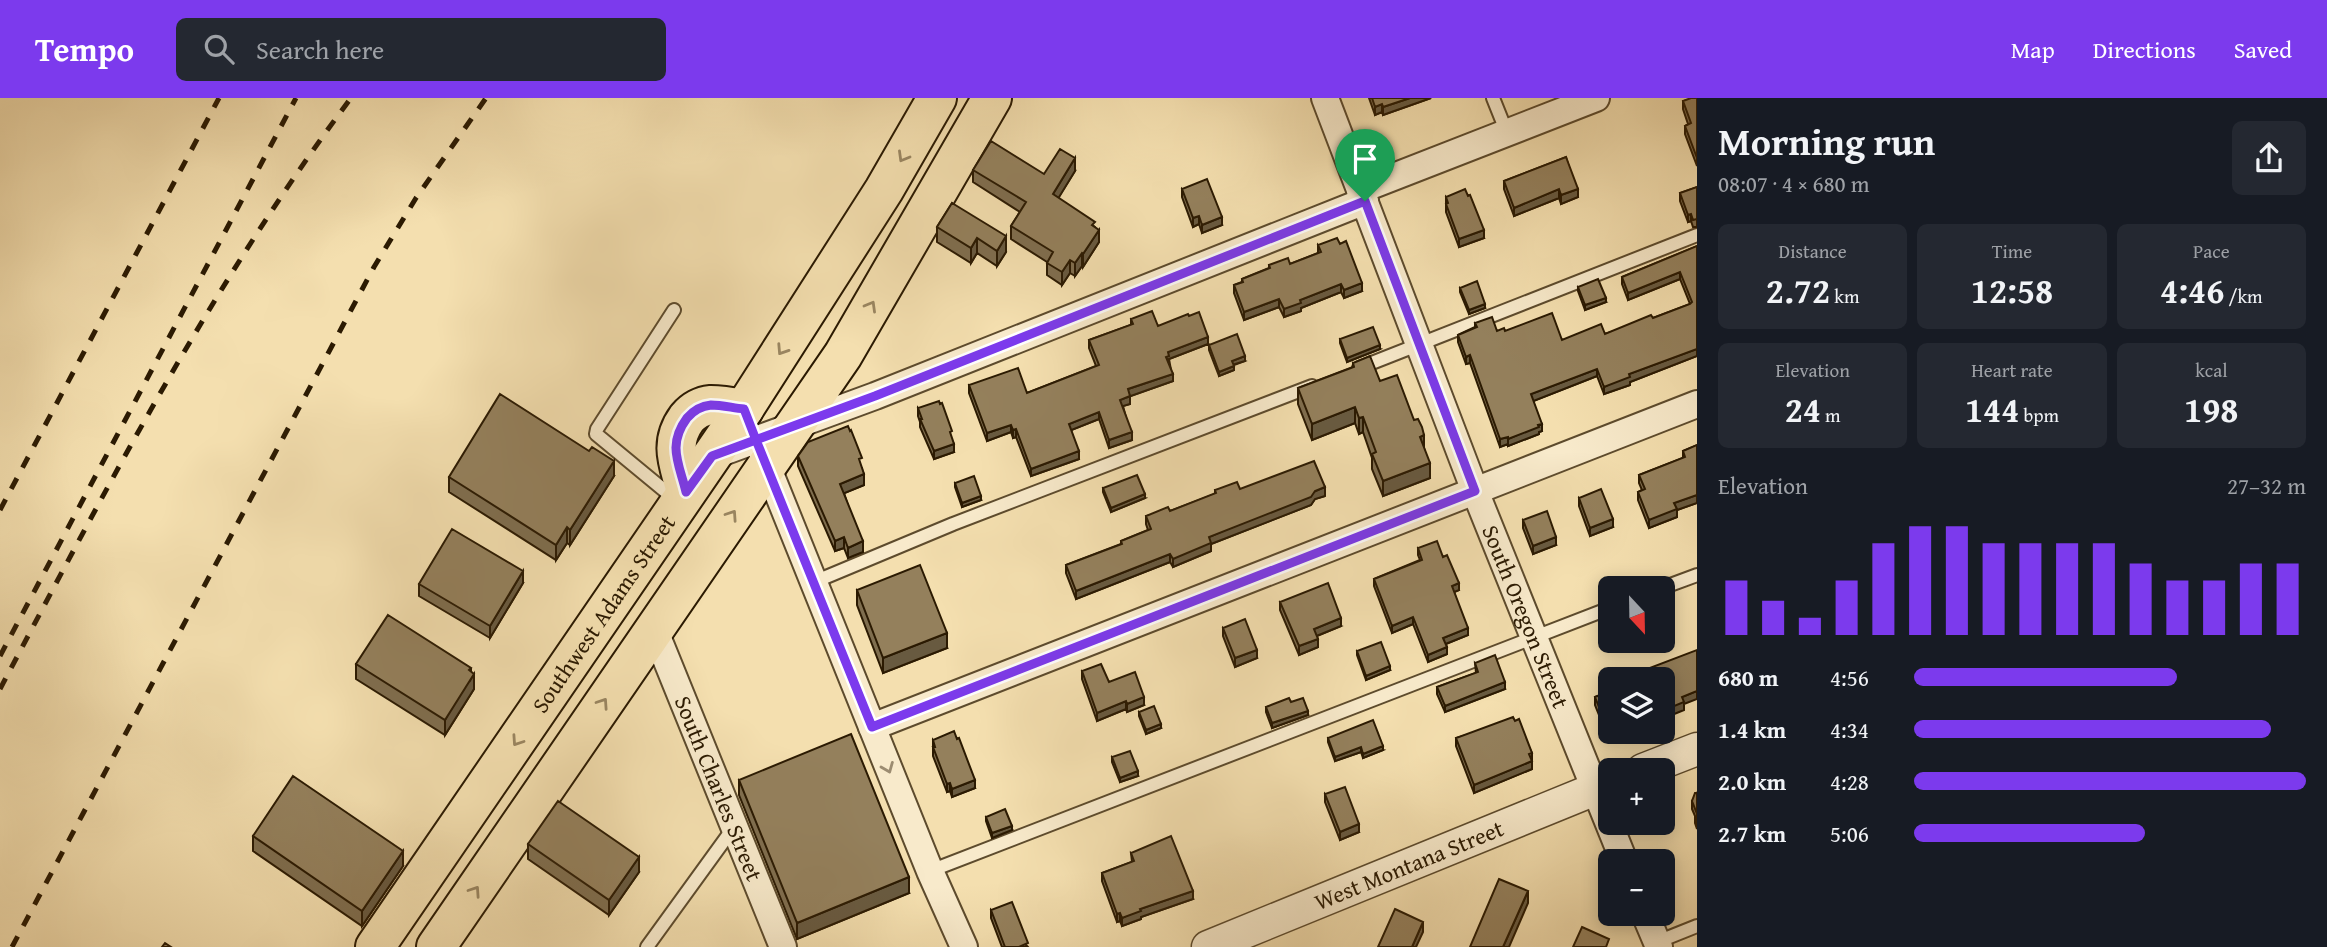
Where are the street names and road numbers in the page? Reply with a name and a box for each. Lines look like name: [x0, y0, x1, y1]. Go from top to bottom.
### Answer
street label: Southwest Adams Street: [523, 508, 683, 719]
street label: South Oregon Street: [1474, 520, 1578, 713]
street label: South Charles Street: [667, 691, 771, 886]
street label: West Montana Street: [1309, 811, 1508, 918]

